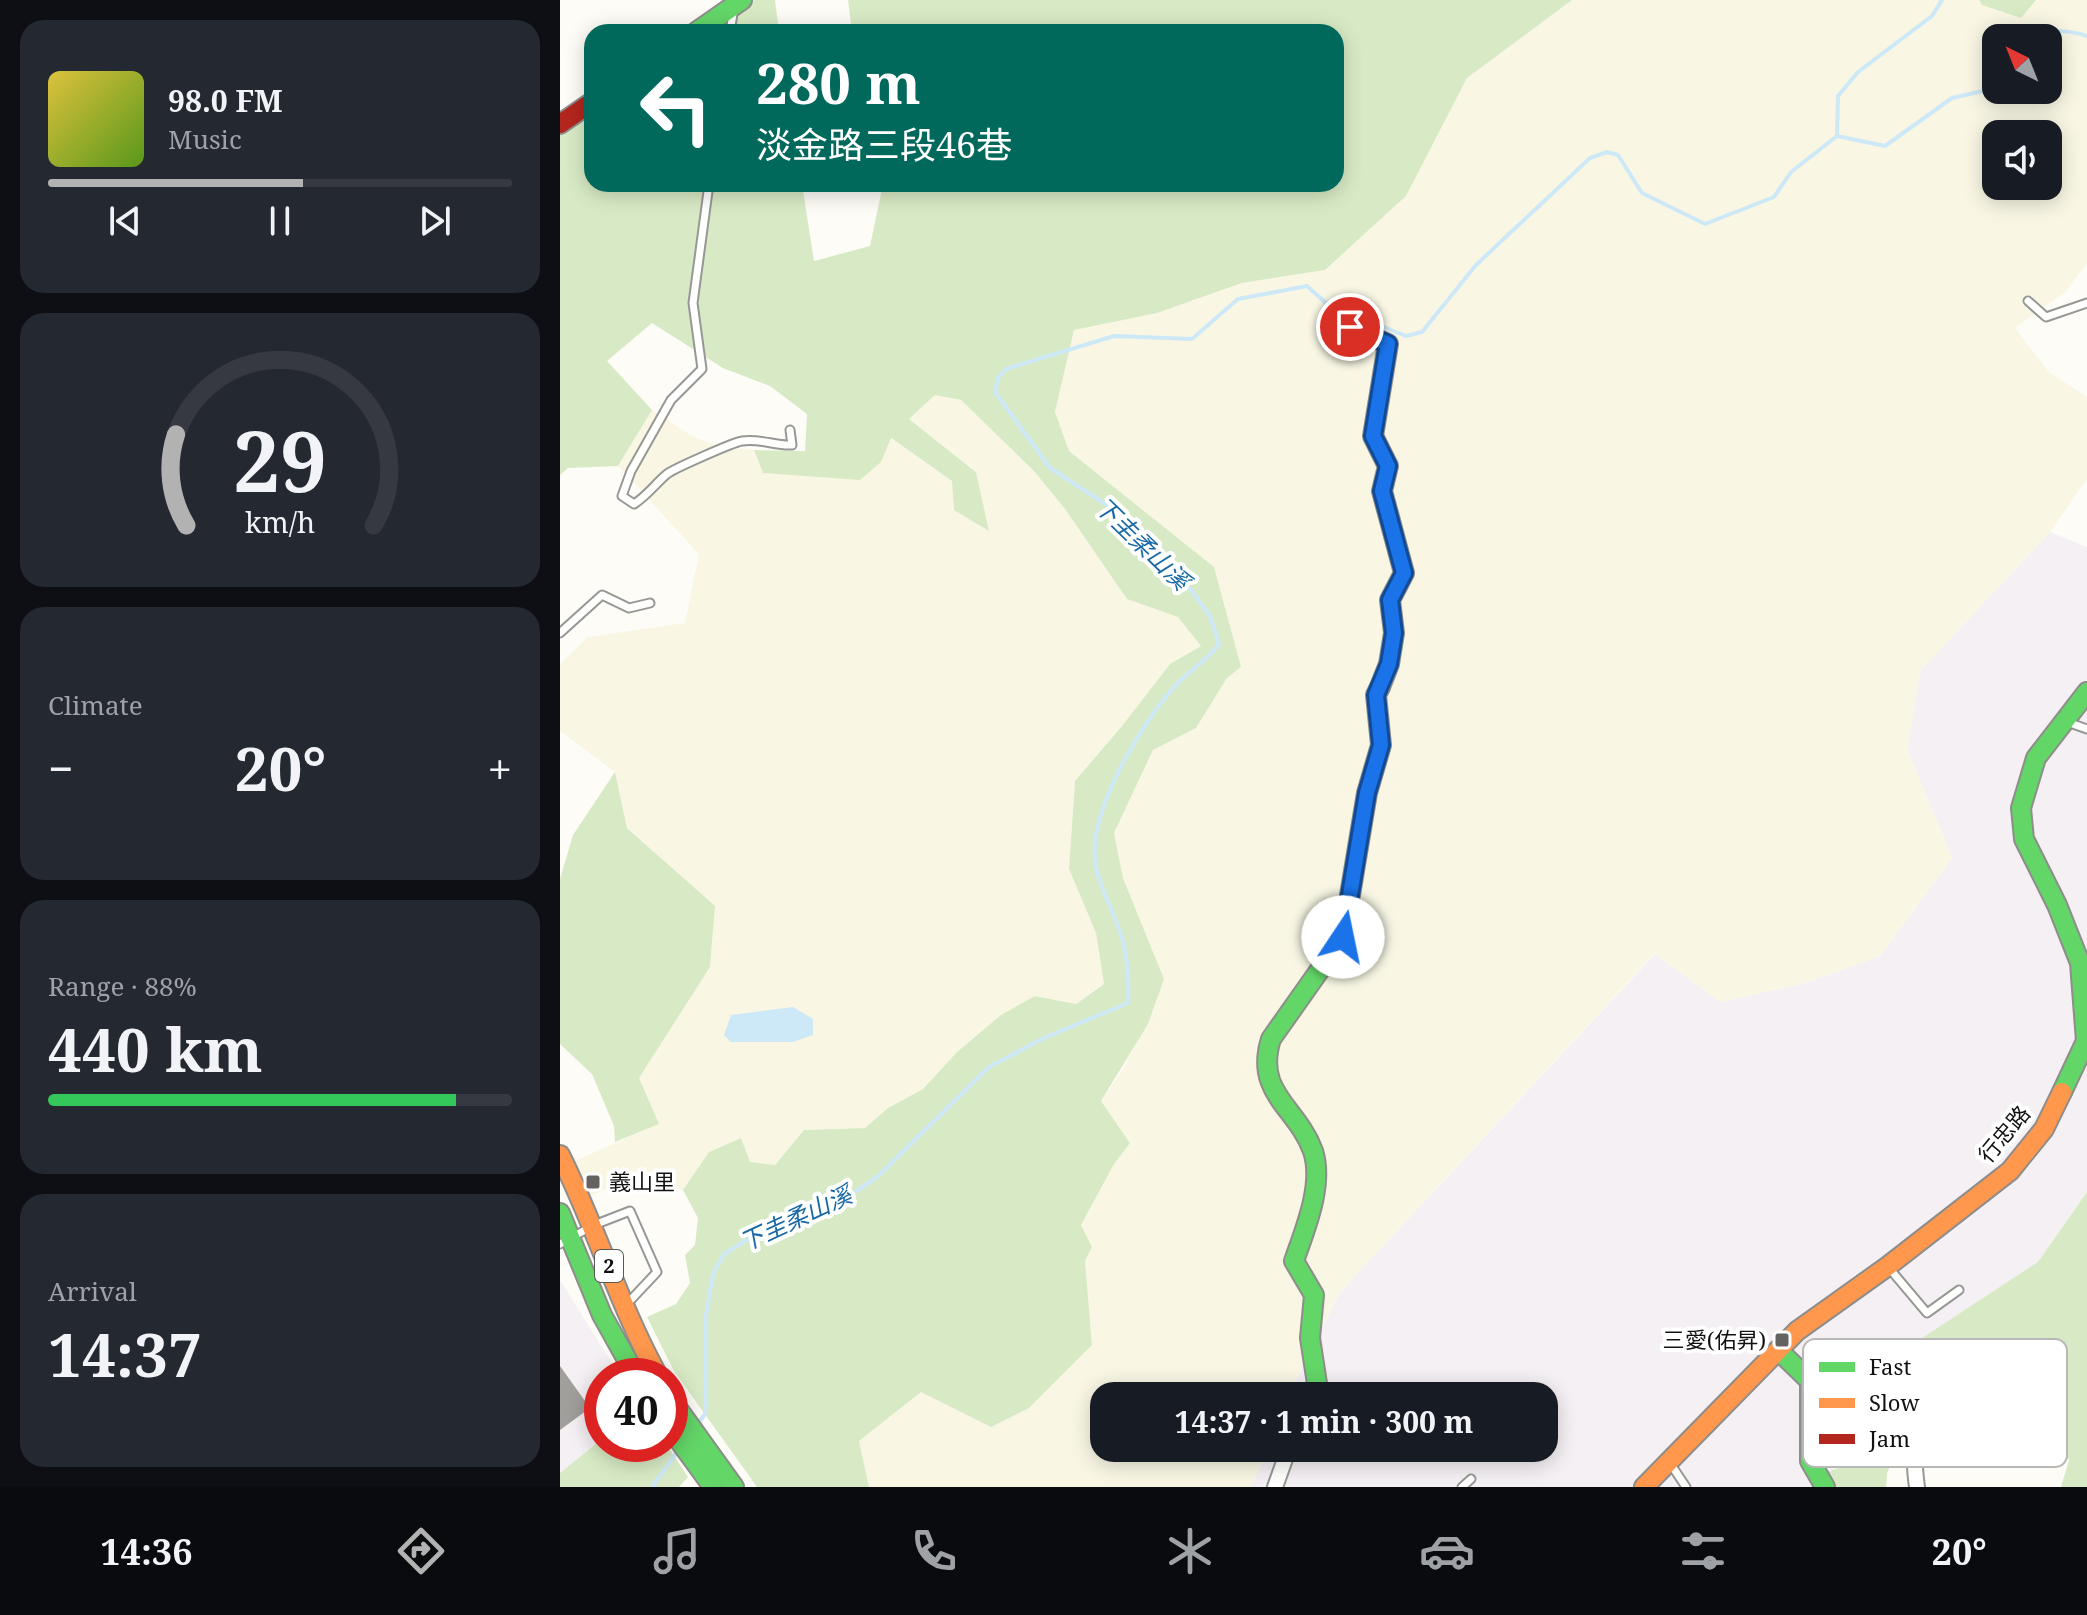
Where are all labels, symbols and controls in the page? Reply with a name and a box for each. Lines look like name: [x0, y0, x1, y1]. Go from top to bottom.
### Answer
north arrow: [1982, 24, 2062, 104]
map controls: [1982, 24, 2062, 200]
text: 280 m: [756, 44, 921, 120]
icon: left: [624, 56, 728, 160]
text: 98.0 FM: [168, 80, 283, 121]
text: 淡金路三段46巷: [756, 120, 1012, 169]
button: sound: [1982, 120, 2062, 200]
text: Music: [168, 121, 242, 157]
icon: previous: [103, 199, 147, 243]
icon: pause: [258, 199, 302, 243]
icon: next: [413, 199, 457, 243]
pin: [1316, 293, 1384, 361]
icon: arrive: [1328, 305, 1372, 349]
text: 29: [233, 403, 327, 516]
water label: 下圭柔山溪: [1088, 489, 1200, 599]
text: km/h: [245, 502, 315, 541]
text: Climate: [48, 687, 143, 723]
text: 20°: [235, 727, 326, 809]
text: −: [48, 738, 73, 798]
text: +: [487, 738, 512, 798]
position arrow: [1301, 895, 1385, 979]
text: Range · 88%: [48, 968, 197, 1004]
text: 440 km: [48, 1008, 263, 1090]
street label: 行忠路: [1971, 1098, 2036, 1168]
place label: 義山里: [609, 1166, 675, 1196]
marker: 義山里: [584, 1173, 602, 1191]
water label: 下圭柔山溪: [734, 1176, 859, 1258]
road number: 2: [595, 1250, 623, 1282]
text: Arrival: [48, 1273, 137, 1309]
text: 14:37: [48, 1313, 202, 1395]
place label: 三愛(佑昇): [1663, 1324, 1766, 1354]
marker: 三愛(佑昇): [1773, 1331, 1791, 1349]
legend: [1803, 1339, 2067, 1467]
text: Fast: [1869, 1351, 1911, 1381]
speed limit sign: 40: [584, 1358, 688, 1462]
text: Slow: [1869, 1387, 1919, 1417]
text: 14:37 · 1 min · 300 m: [1175, 1401, 1473, 1442]
text: Jam: [1868, 1423, 1910, 1453]
icon: directions: [393, 1523, 449, 1579]
icon: music: [649, 1523, 705, 1579]
icon: phone: [906, 1523, 962, 1579]
icon: climate: [1162, 1523, 1218, 1579]
icon: car: [1419, 1523, 1475, 1579]
icon: filters: [1675, 1523, 1731, 1579]
text: 14:36: [100, 1527, 193, 1576]
text: 20°: [1932, 1527, 1987, 1576]

